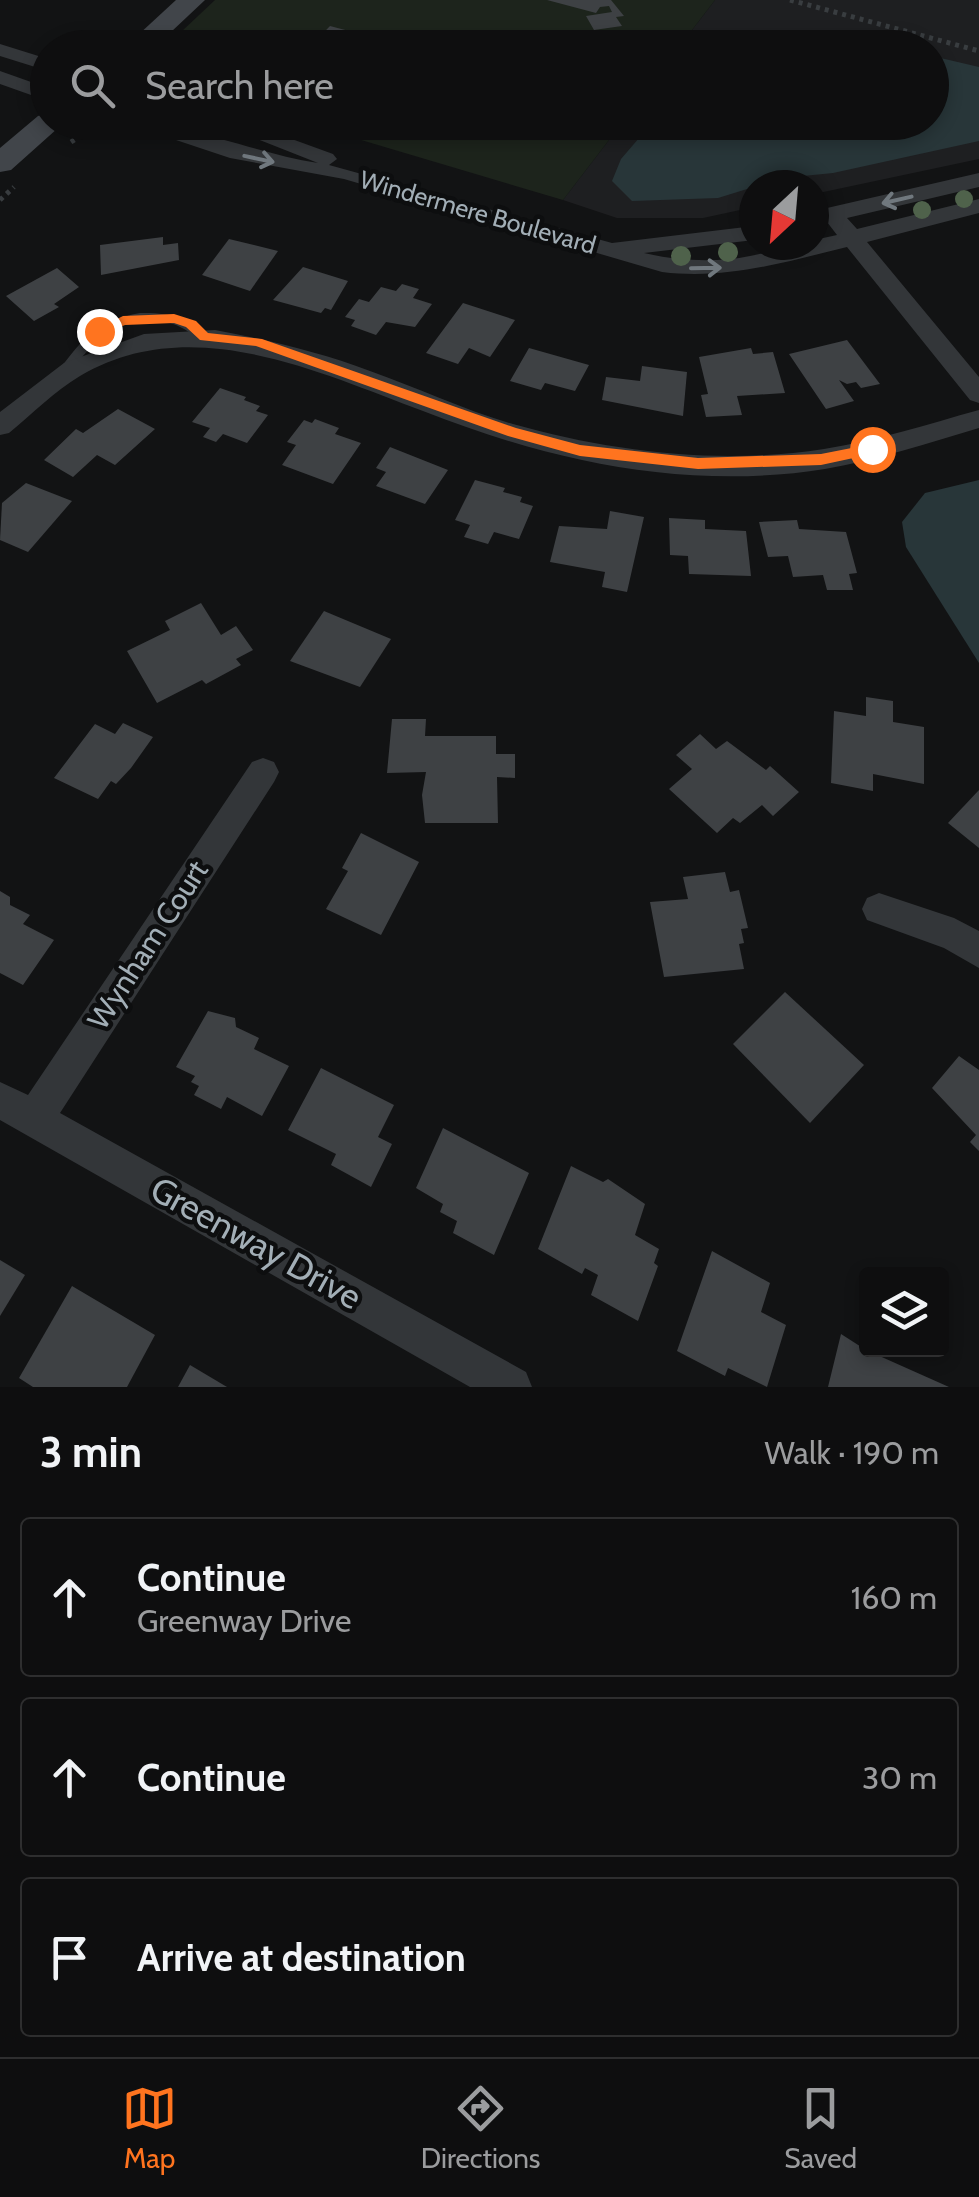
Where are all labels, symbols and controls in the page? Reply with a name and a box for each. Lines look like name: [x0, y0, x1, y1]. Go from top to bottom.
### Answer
search box: [30, 30, 949, 140]
icon: search: [65, 58, 120, 113]
text: Search here: [145, 62, 334, 109]
one-way arrow: [242, 151, 274, 169]
street label: Windermere Boulevard: [357, 164, 599, 260]
north arrow: [739, 170, 829, 260]
one-way arrow: [881, 191, 913, 210]
one-way arrow: [689, 258, 721, 277]
route end: [77, 309, 123, 355]
route start: [850, 427, 896, 473]
street label: Wynham Court: [79, 853, 216, 1036]
street label: Greenway Drive: [143, 1167, 369, 1318]
map controls: [859, 1267, 949, 1357]
button: layers: [859, 1267, 949, 1357]
text: 3 min: [40, 1426, 142, 1478]
text: Walk · 190 m: [765, 1433, 939, 1472]
text: Continue: [137, 1554, 286, 1601]
icon: ahead: [42, 1570, 97, 1625]
text: 160 m: [851, 1578, 937, 1617]
text: Greenway Drive: [137, 1601, 351, 1640]
icon: ahead: [42, 1750, 97, 1805]
text: Continue: [137, 1754, 286, 1801]
text: 30 m: [862, 1758, 937, 1797]
icon: arrive: [42, 1930, 97, 1985]
text: Arrive at destination: [137, 1934, 466, 1981]
tab: Map: [122, 2081, 177, 2175]
tab: Directions: [421, 2081, 540, 2175]
tab: Saved: [784, 2081, 857, 2175]

